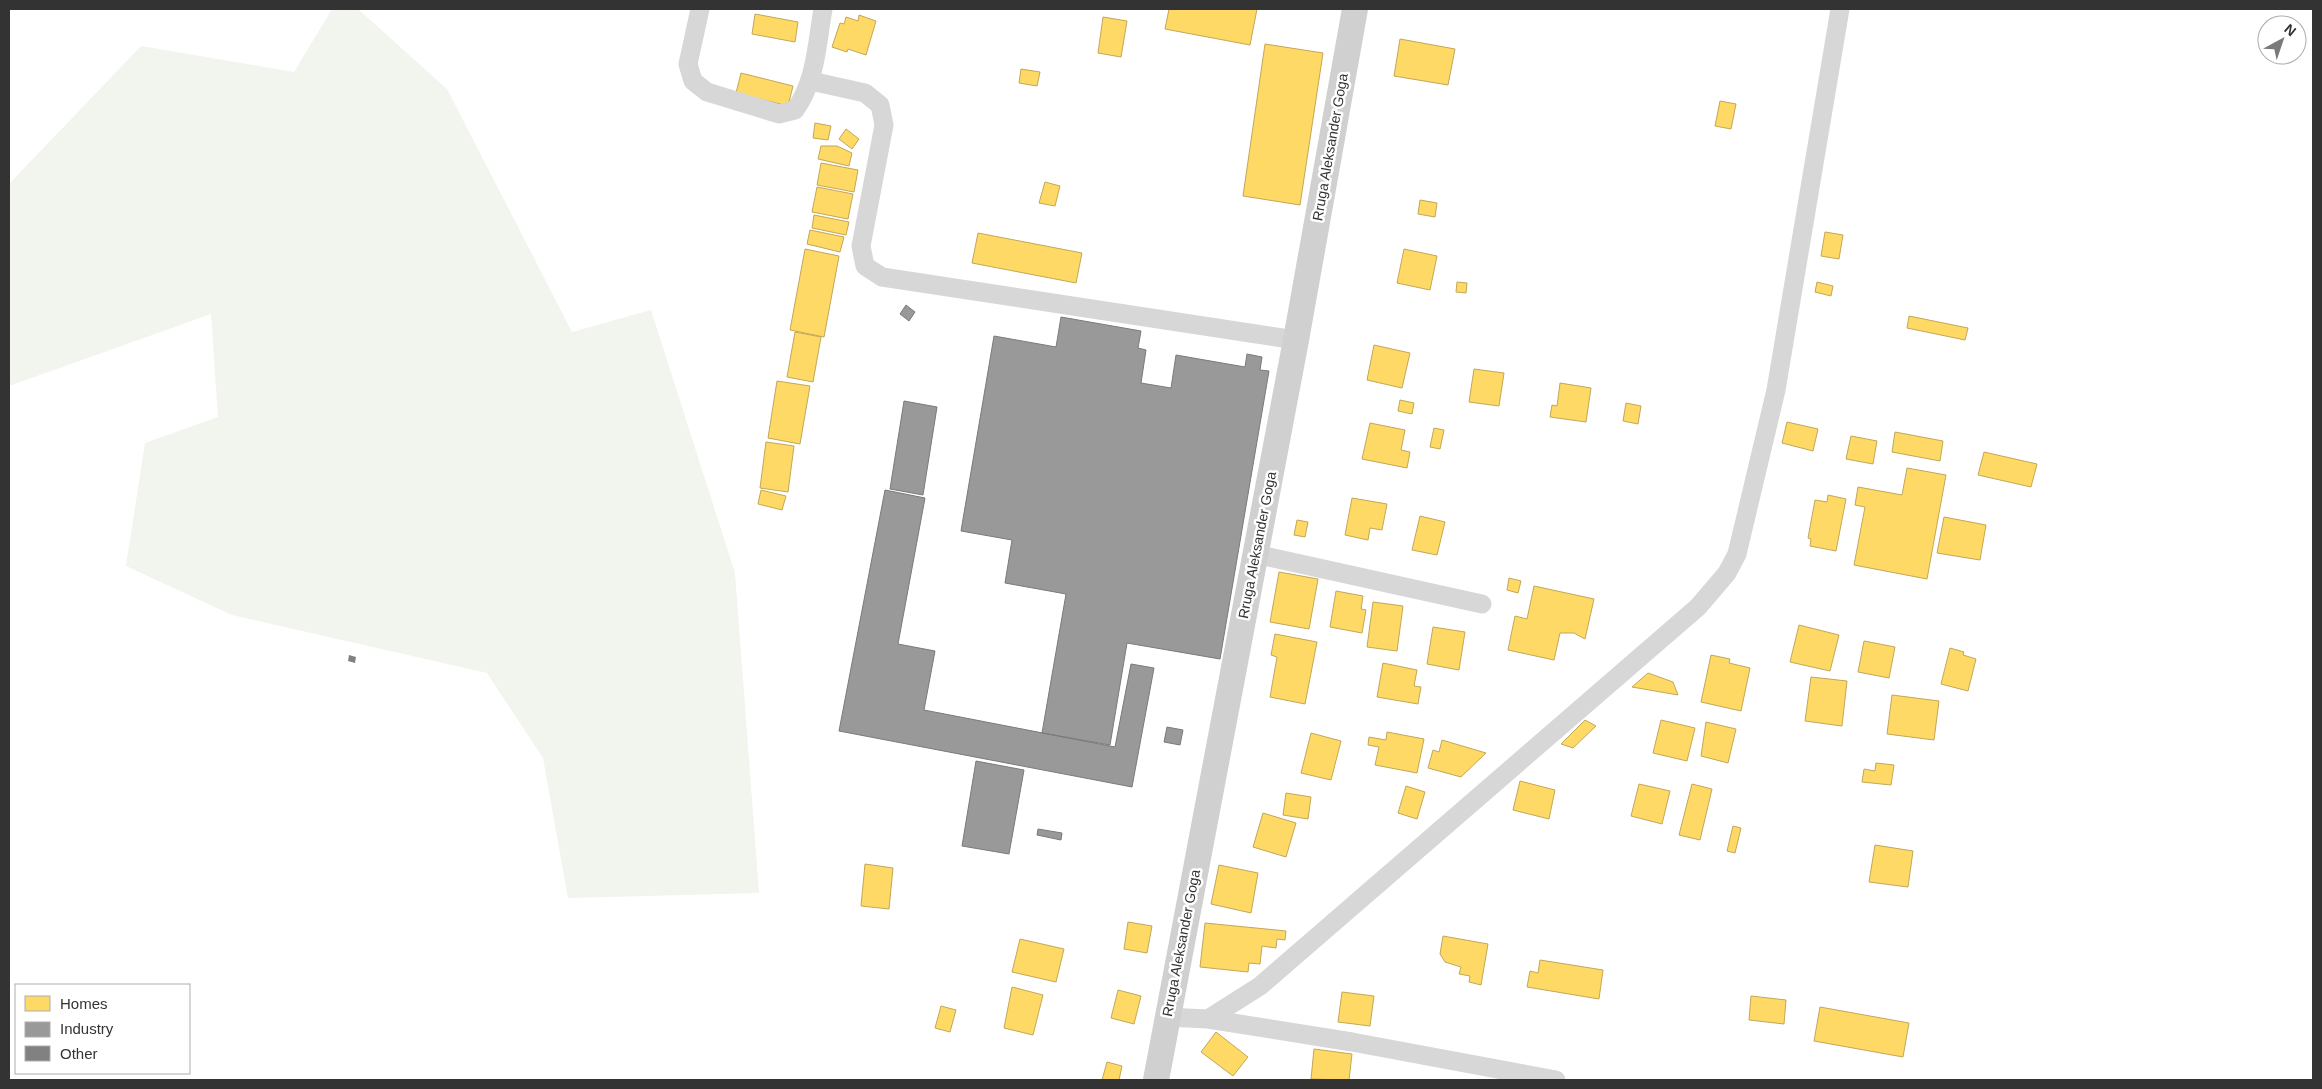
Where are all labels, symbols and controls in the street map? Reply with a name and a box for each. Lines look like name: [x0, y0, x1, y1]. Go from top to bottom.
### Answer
north arrow: [2257, 15, 2307, 65]
text: N: [2281, 21, 2299, 39]
street label: Rruga Aleksander Goga: [1309, 72, 1351, 222]
street label: Rruga Aleksander Goga: [1235, 470, 1279, 620]
street label: Rruga Aleksander Goga: [1159, 868, 1203, 1018]
legend: [15, 984, 190, 1074]
text: Homes: [60, 995, 108, 1012]
text: Industry: [60, 1020, 114, 1037]
text: Other: [60, 1045, 98, 1062]

